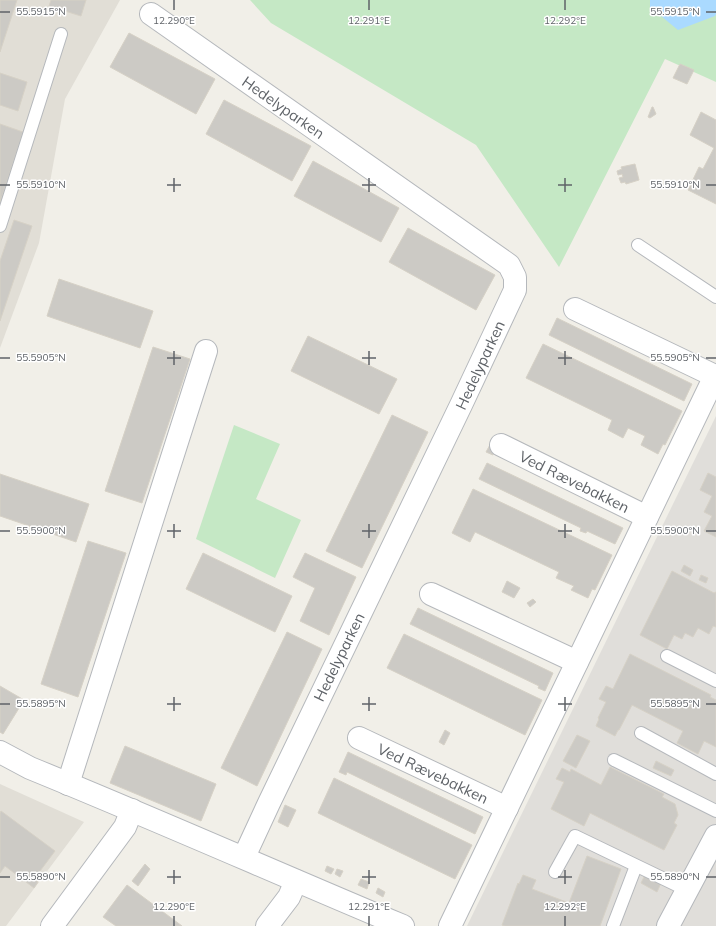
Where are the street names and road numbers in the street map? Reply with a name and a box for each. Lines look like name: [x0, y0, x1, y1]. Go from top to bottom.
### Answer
street label: Hedelyparken: [239, 72, 329, 142]
street label: Hedelyparken: [451, 317, 509, 413]
street label: Ved Rævebakken: [516, 446, 633, 516]
street label: Hedelyparken: [309, 610, 369, 704]
street label: Ved Rævebakken: [375, 739, 492, 807]

